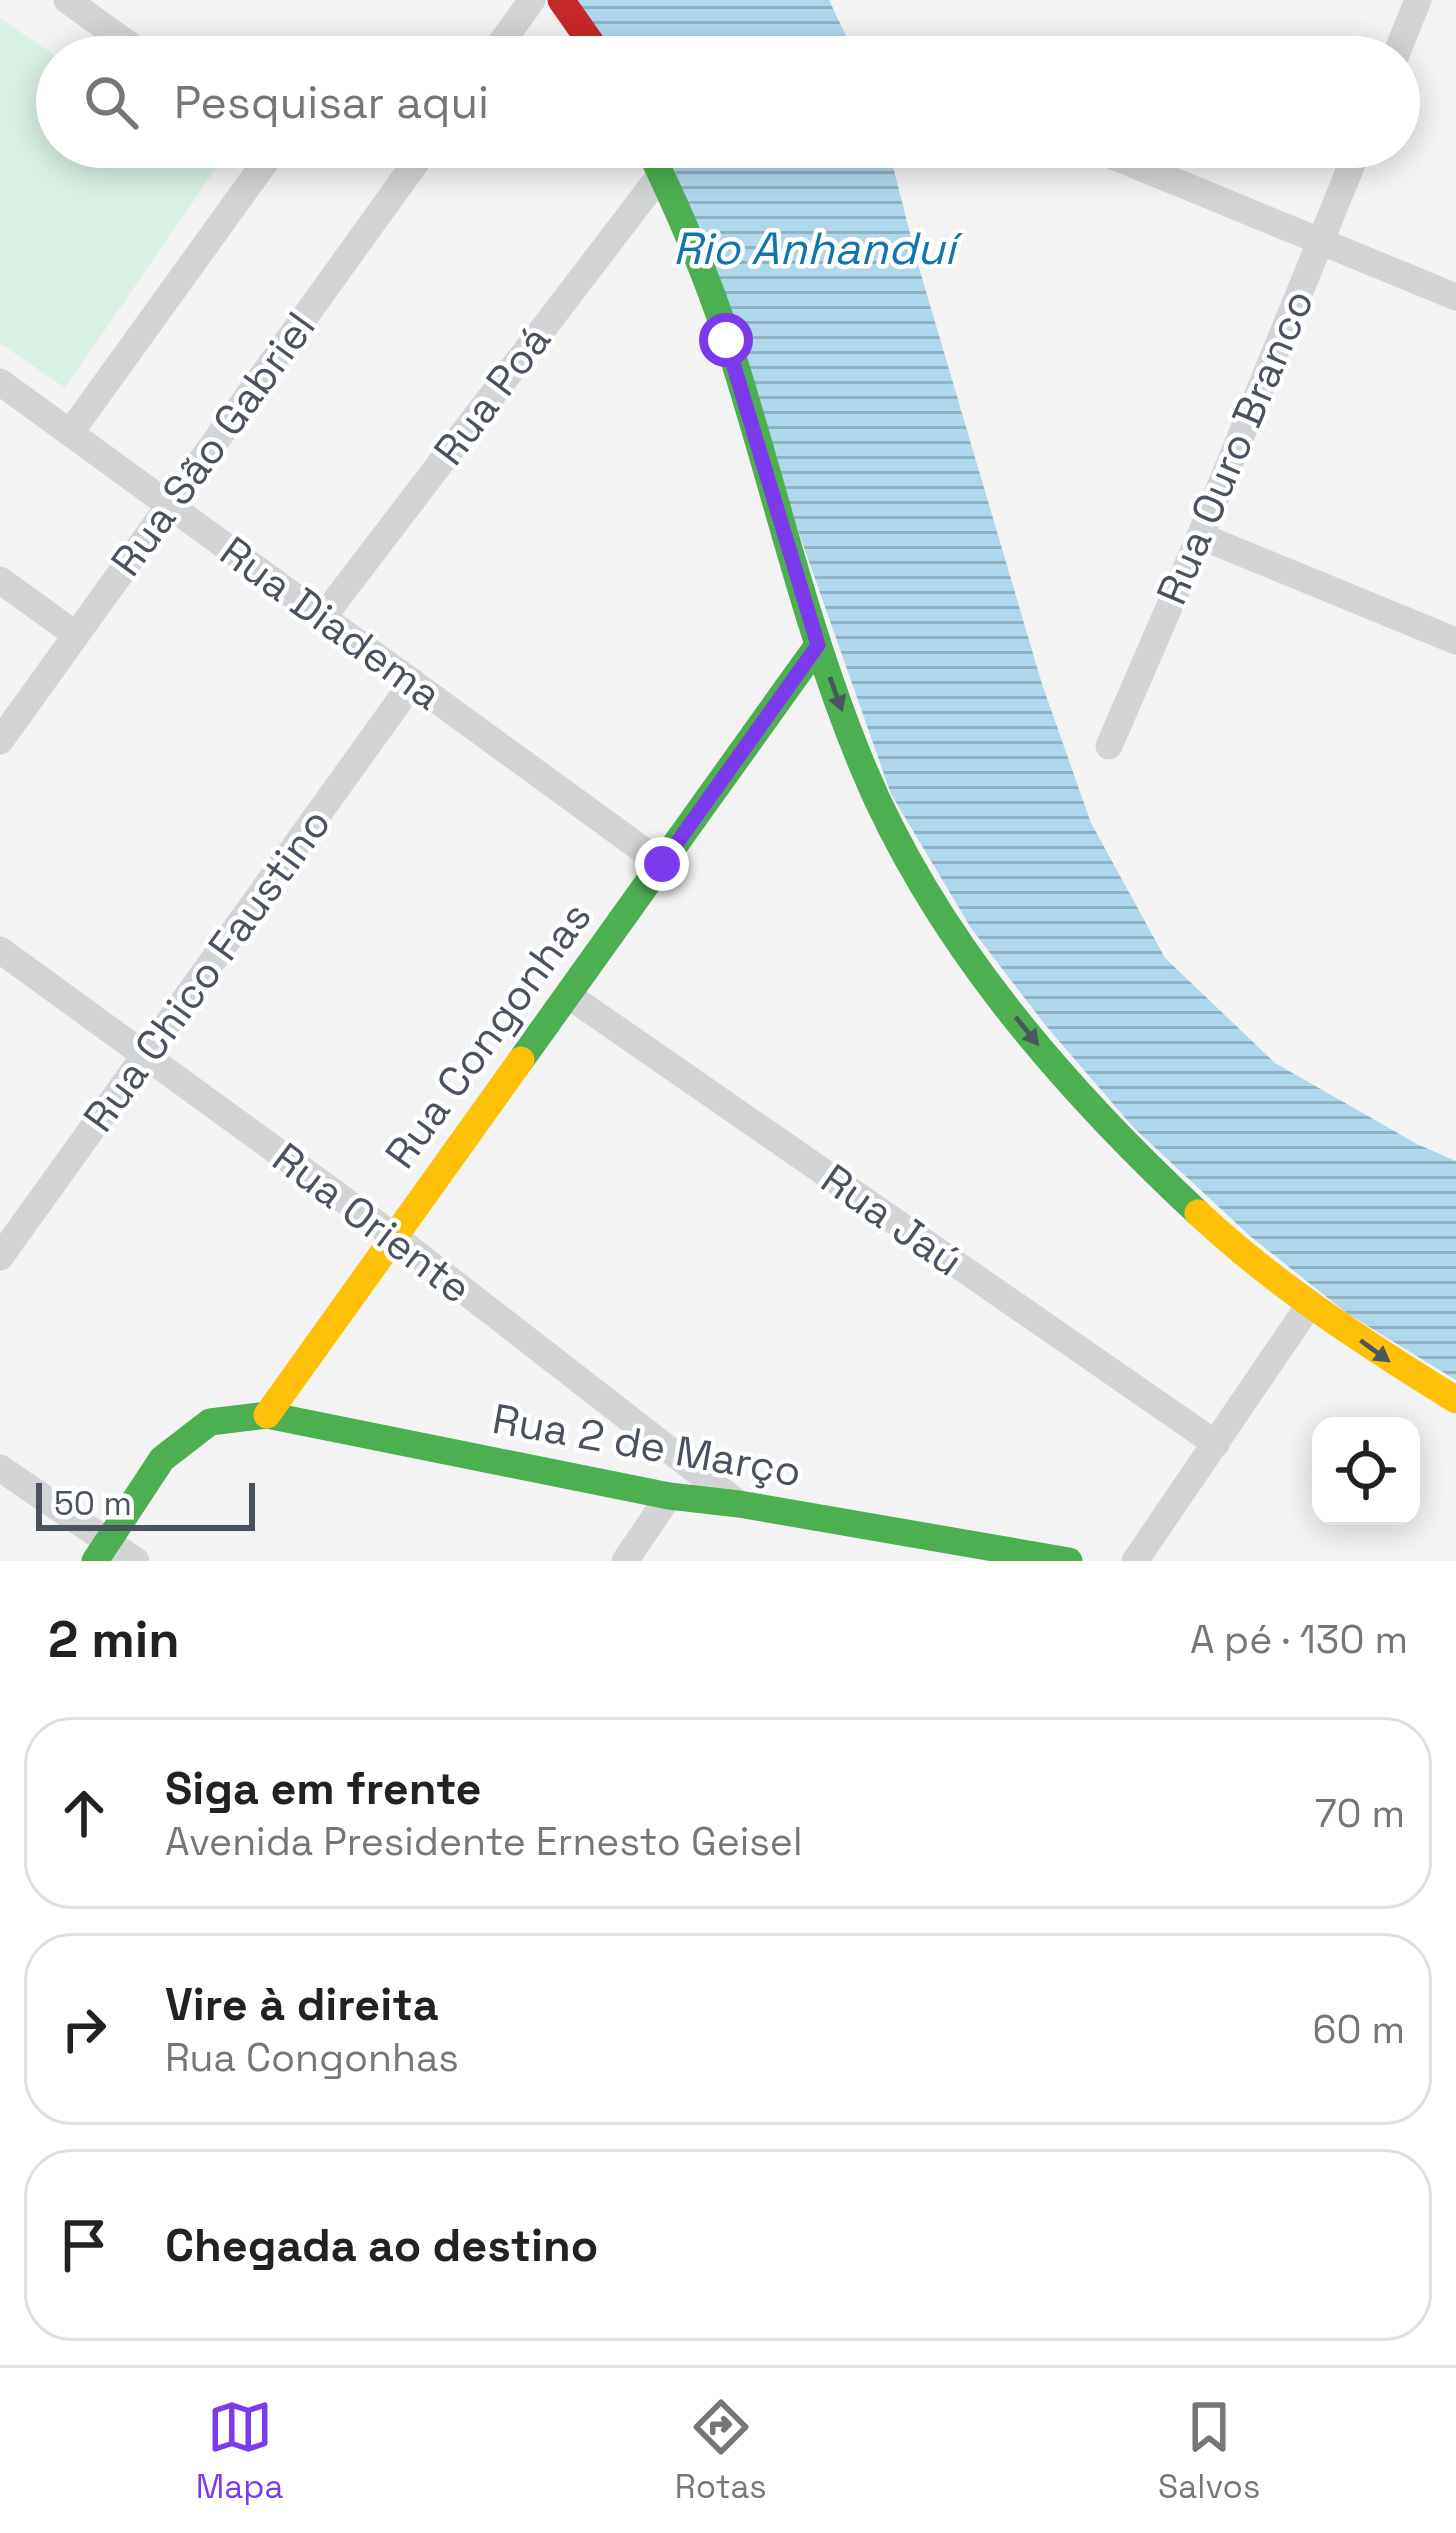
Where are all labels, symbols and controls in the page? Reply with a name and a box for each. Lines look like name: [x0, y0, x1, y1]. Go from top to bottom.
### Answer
search box: [36, 36, 1420, 168]
icon: search: [78, 69, 144, 135]
text: Pesquisar aqui: [174, 74, 489, 131]
water label: Rio Anhanduí: [673, 220, 963, 277]
street label: Rua Ouro Branco: [1145, 282, 1325, 612]
street label: Rua São Gabriel: [99, 302, 327, 586]
route start: [699, 313, 753, 367]
street label: Rua Poá: [422, 314, 562, 476]
street label: Rua Diadema: [210, 525, 452, 721]
one-way arrow: [828, 676, 846, 712]
street label: Rua Chico Faustino: [72, 798, 342, 1142]
route end: [635, 837, 689, 891]
street label: Rua Congonhas: [374, 891, 602, 1179]
one-way arrow: [1014, 1015, 1039, 1046]
street label: Rua Oriente: [262, 1131, 482, 1315]
street label: Rua Jaú: [811, 1152, 973, 1288]
one-way arrow: [1359, 1339, 1391, 1362]
street label: Rua 2 de Março: [488, 1392, 806, 1498]
map controls: [1312, 1417, 1420, 1525]
button: locate: [1312, 1417, 1420, 1525]
scale bar: [36, 1477, 255, 1530]
text: 50 m: [54, 1483, 132, 1525]
text: 2 min: [48, 1607, 180, 1672]
text: A pé · 130 m: [1190, 1615, 1408, 1664]
text: Siga em frente: [165, 1760, 482, 1817]
icon: ahead: [51, 1780, 117, 1846]
text: 70 m: [1315, 1789, 1405, 1838]
text: Avenida Presidente Ernesto Geisel: [165, 1817, 802, 1866]
text: Vire à direita: [165, 1976, 439, 2033]
icon: right: [51, 1996, 117, 2062]
text: 60 m: [1313, 2005, 1405, 2054]
text: Rua Congonhas: [165, 2033, 459, 2082]
icon: arrive: [51, 2212, 117, 2278]
text: Chegada ao destino: [165, 2217, 598, 2274]
tab: Mapa: [196, 2394, 283, 2508]
tab: Rotas: [675, 2394, 767, 2508]
tab: Salvos: [1158, 2394, 1260, 2508]

